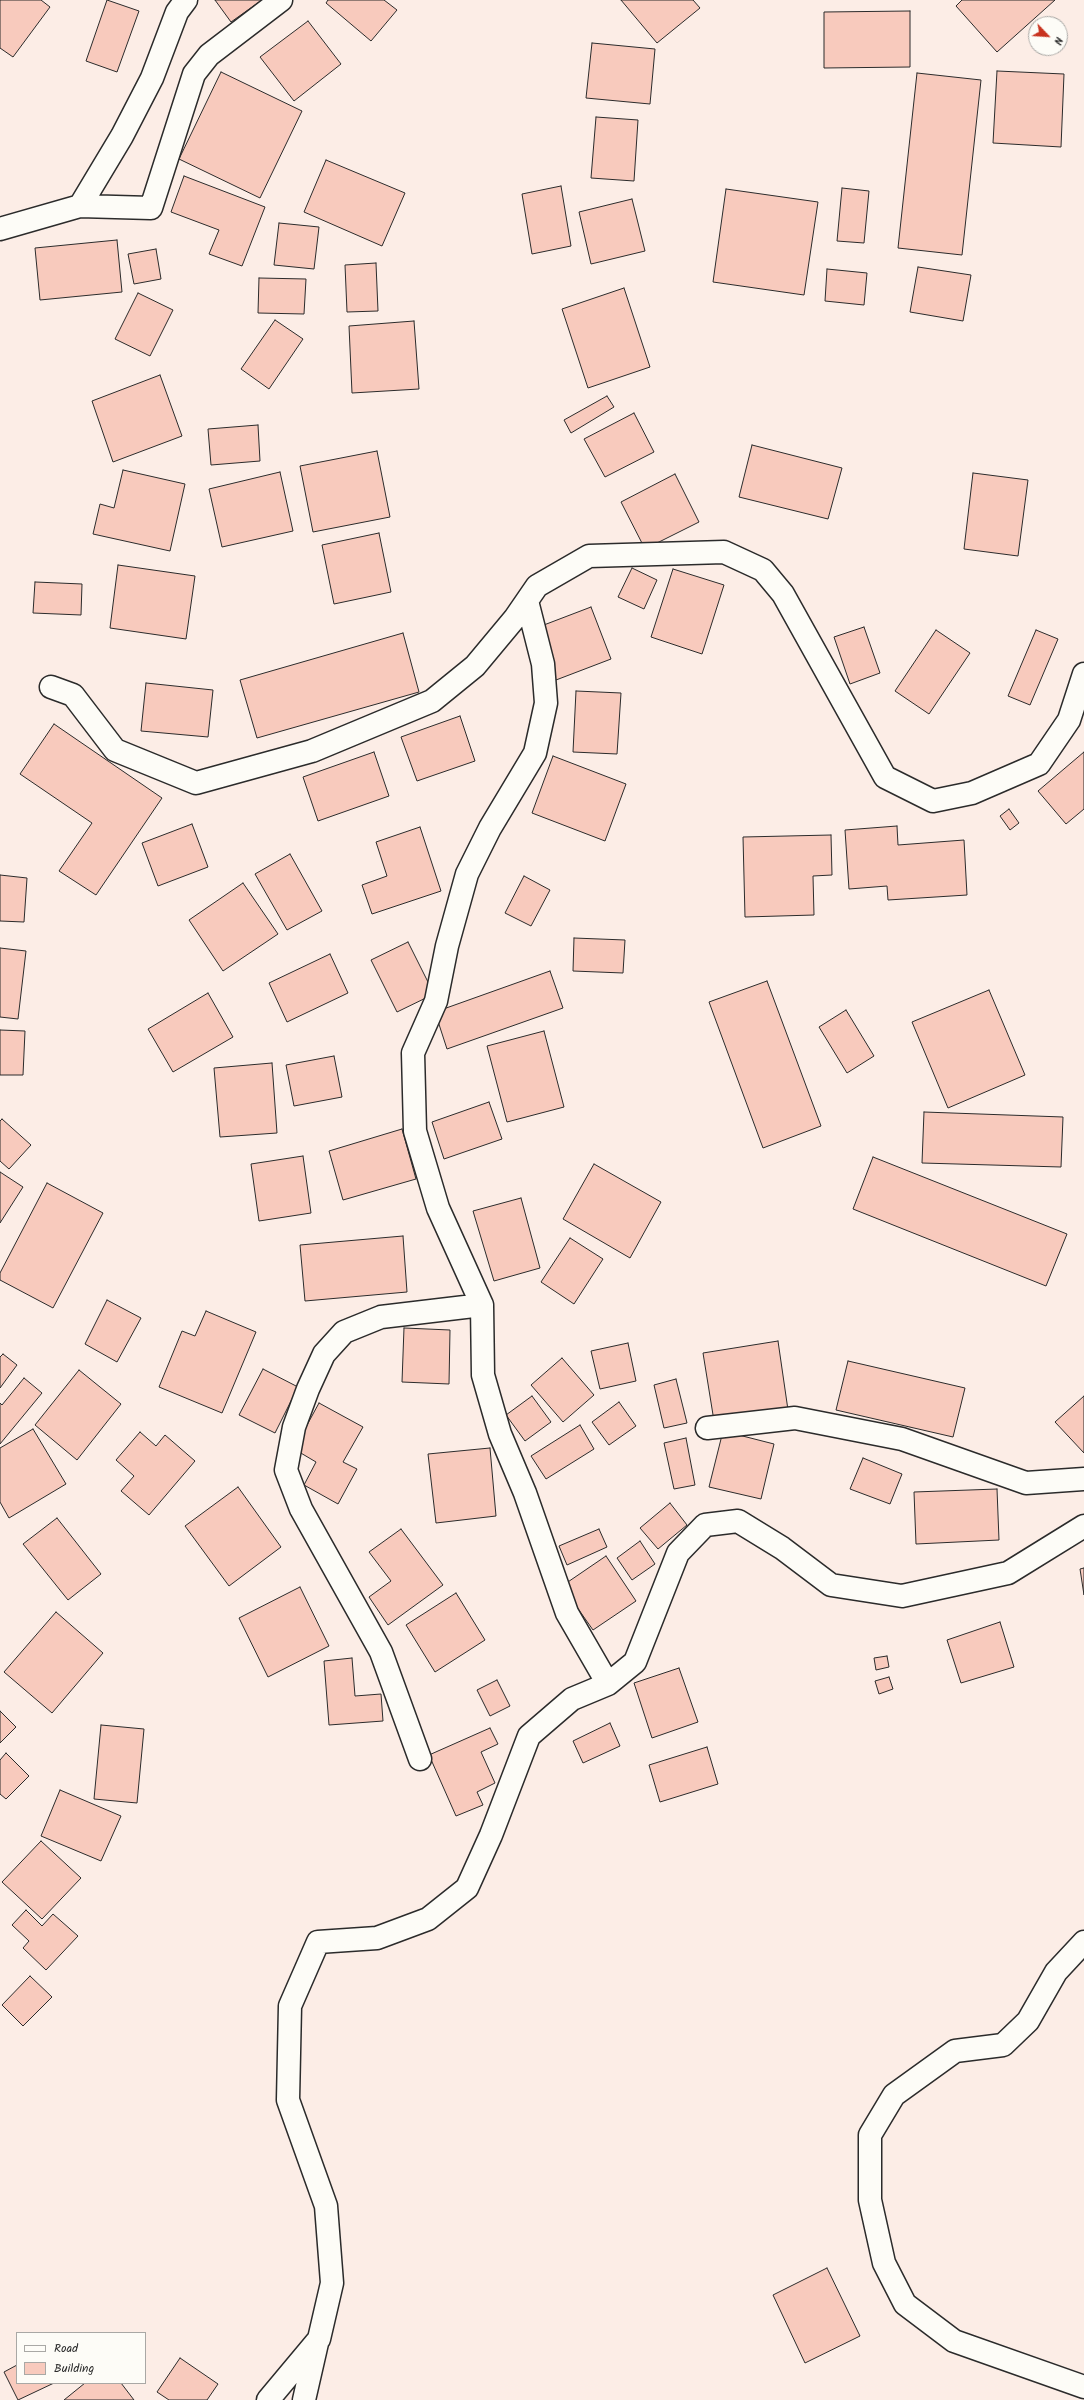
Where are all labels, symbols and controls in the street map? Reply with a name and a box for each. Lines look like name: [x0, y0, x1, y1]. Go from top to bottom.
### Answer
north arrow: [1028, 16, 1068, 56]
text: N: [1048, 34, 1068, 48]
legend: [16, 2332, 146, 2384]
text: Road: [54, 2339, 78, 2358]
text: Building: [54, 2359, 94, 2378]

